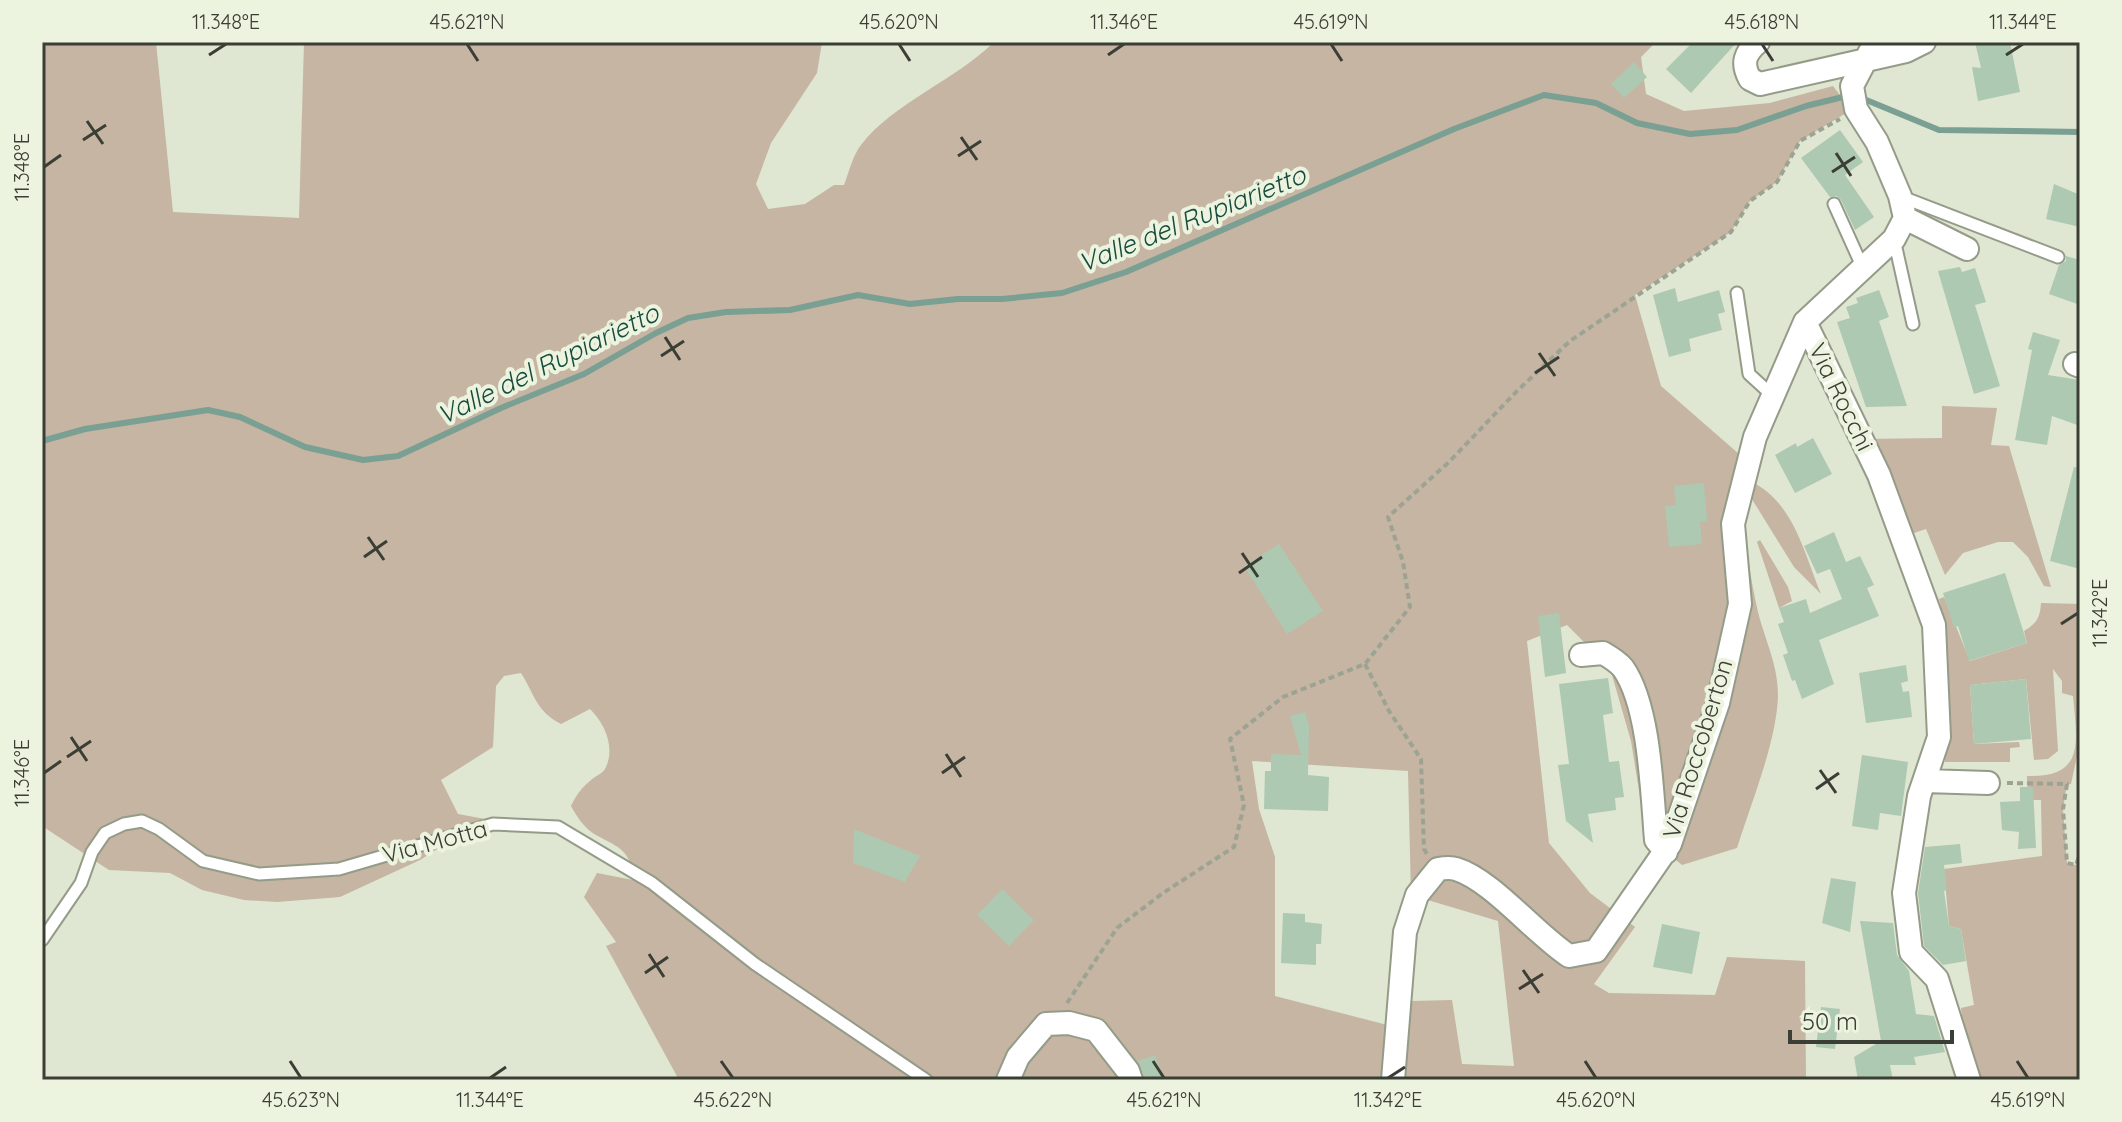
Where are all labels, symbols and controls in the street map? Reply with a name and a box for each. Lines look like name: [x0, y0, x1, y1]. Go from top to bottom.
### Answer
text: 11.348°E: [192, 9, 260, 34]
text: 45.621°N: [429, 9, 505, 34]
text: 45.620°N: [859, 9, 939, 34]
text: 11.346°E: [1090, 9, 1158, 34]
text: 45.619°N: [1293, 9, 1369, 34]
text: 45.618°N: [1725, 9, 1799, 34]
text: 11.344°E: [1989, 9, 2057, 34]
text: 11.348°E: [9, 133, 34, 201]
water label: Valle del Rupiarietto: [1073, 157, 1311, 279]
water label: Valle del Rupiarietto: [432, 295, 665, 431]
street label: Via Rocchi: [1803, 338, 1881, 455]
text: 11.342°E: [2087, 579, 2112, 647]
street label: Via Roccoberton: [1656, 656, 1739, 842]
text: 11.346°E: [9, 739, 34, 807]
street label: Via Motta: [379, 813, 490, 869]
scale bar: [1790, 994, 1952, 1044]
text: 50 m: [1802, 1006, 1858, 1036]
text: 45.623°N: [262, 1087, 340, 1112]
text: 11.344°E: [456, 1087, 524, 1112]
text: 45.622°N: [694, 1087, 772, 1112]
text: 45.621°N: [1126, 1087, 1202, 1112]
text: 11.342°E: [1354, 1087, 1422, 1112]
text: 45.620°N: [1556, 1087, 1636, 1112]
text: 45.619°N: [1990, 1087, 2066, 1112]

